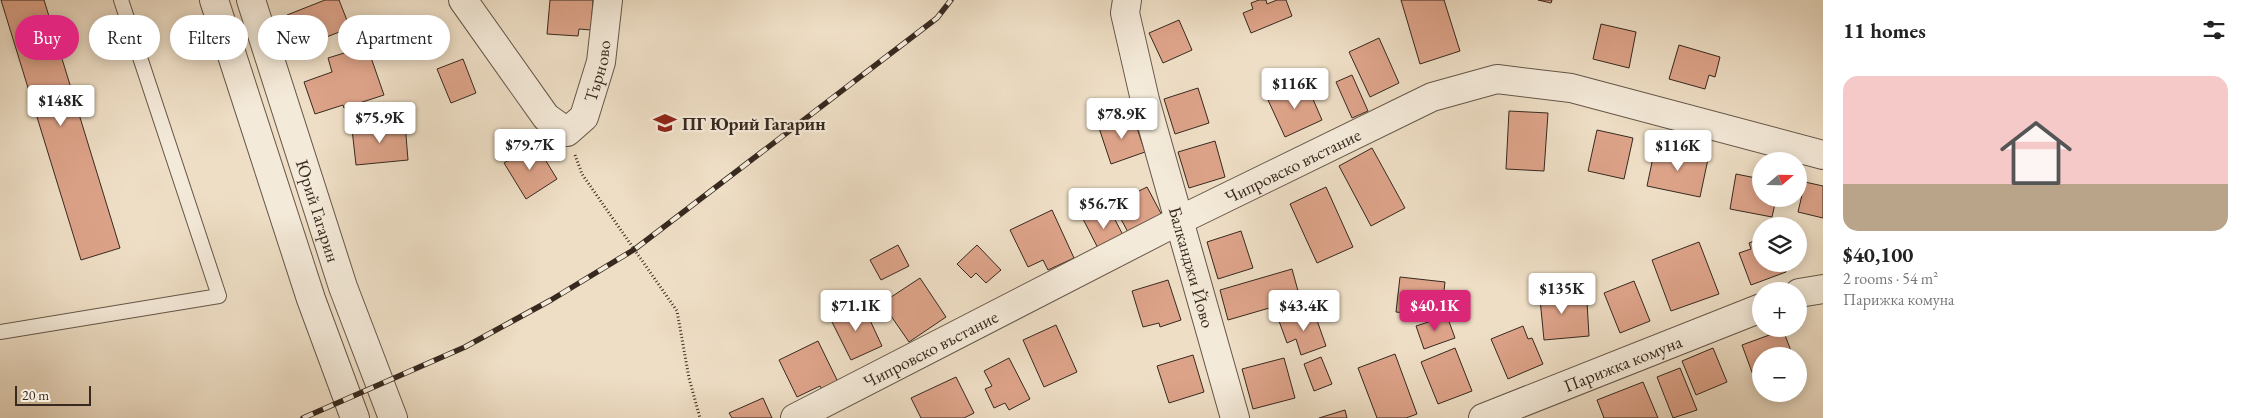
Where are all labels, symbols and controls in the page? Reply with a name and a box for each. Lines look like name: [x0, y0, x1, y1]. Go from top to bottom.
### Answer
chip: Buy: [15, 15, 79, 60]
chip: Rent: [89, 15, 160, 60]
chip: Filters: [170, 15, 248, 60]
chip: New: [258, 15, 328, 60]
chip: Apartment: [338, 15, 450, 60]
icon: filters: [2200, 16, 2228, 44]
text: 11 homes: [1843, 17, 1926, 44]
street label: Търново: [578, 39, 615, 105]
pin: $116K: [1260, 68, 1330, 110]
text: $116K: [1273, 73, 1317, 94]
pin: $148K: [26, 84, 96, 127]
text: $148K: [39, 90, 83, 111]
pin: $78.9K: [1081, 98, 1163, 140]
pin: $75.9K: [339, 102, 421, 144]
text: $78.9K: [1098, 103, 1146, 124]
text: $75.9K: [356, 107, 404, 128]
icon: home: [1991, 108, 2081, 198]
school or university icon: ПГ Юрий Гагарин: [652, 110, 678, 136]
place label: ПГ Юрий Гагарин: [682, 112, 826, 135]
street label: Чипровско въстание: [1221, 122, 1364, 208]
pin: $79.7K: [489, 128, 571, 171]
pin: $116K: [1643, 130, 1713, 172]
text: $79.7K: [506, 134, 554, 155]
text: $116K: [1656, 135, 1700, 156]
north arrow: [1752, 152, 1808, 208]
map controls: [1752, 152, 1807, 402]
street label: Юрий Гагарин: [291, 156, 346, 265]
pin: $56.7K: [1063, 188, 1145, 230]
text: $56.7K: [1080, 193, 1128, 214]
street label: Балканджи Йово: [1164, 204, 1220, 330]
button: layers: [1752, 217, 1807, 272]
text: $40,100: [1843, 241, 1913, 268]
text: 2 rooms · 54 m²: [1843, 268, 1938, 289]
pin: $135K: [1527, 272, 1597, 315]
text: $135K: [1540, 278, 1584, 299]
button: +: [1752, 282, 1807, 337]
text: Парижка комуна: [1843, 289, 1954, 310]
pin: $71.1K: [815, 290, 897, 332]
pin: $43.4K: [1263, 290, 1345, 332]
pin: $40.1K: [1394, 290, 1476, 332]
text: $71.1K: [832, 295, 880, 316]
text: $43.4K: [1280, 295, 1328, 316]
text: $40.1K: [1411, 295, 1459, 316]
street label: Чипровско въстание: [859, 304, 1002, 393]
street label: Парижка комуна: [1560, 329, 1686, 397]
button: −: [1752, 347, 1807, 402]
scale bar: [15, 383, 91, 406]
text: 20 m: [22, 386, 49, 404]

